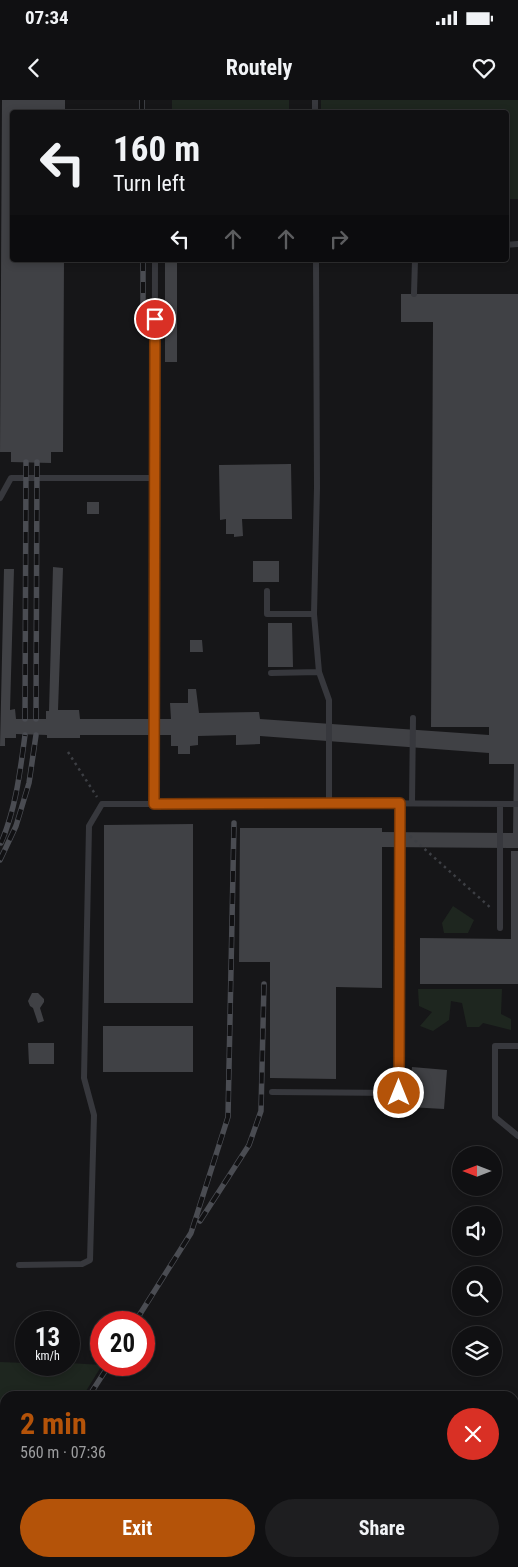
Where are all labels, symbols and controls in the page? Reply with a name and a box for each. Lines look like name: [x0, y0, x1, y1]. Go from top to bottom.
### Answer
text: 07:34: [25, 6, 69, 29]
icon: back: [20, 54, 48, 82]
icon: heart: [470, 54, 498, 82]
text: Routely: [226, 55, 292, 80]
text: 160 m: [113, 129, 200, 170]
icon: left: [30, 130, 95, 195]
text: Turn left: [113, 171, 185, 196]
icon: left: [166, 225, 194, 253]
icon: ahead: [219, 225, 247, 253]
icon: ahead: [272, 225, 300, 253]
icon: right: [325, 225, 353, 253]
pin: [134, 298, 176, 340]
icon: arrive: [141, 305, 169, 333]
position arrow: [372, 1066, 424, 1118]
north arrow: [452, 1146, 502, 1196]
map controls: [452, 1146, 502, 1376]
button: sound: [452, 1206, 502, 1256]
button: search: [452, 1266, 502, 1316]
speed limit sign: 20: [90, 1311, 155, 1376]
text: 13: [35, 1323, 60, 1352]
button: layers: [452, 1326, 502, 1376]
text: km/h: [35, 1349, 60, 1363]
text: 2 min: [20, 1406, 87, 1441]
button: close: [447, 1408, 499, 1460]
text: 560 m · 07:36: [20, 1443, 106, 1462]
button: Exit: [20, 1499, 255, 1557]
button: Share: [265, 1499, 499, 1557]

